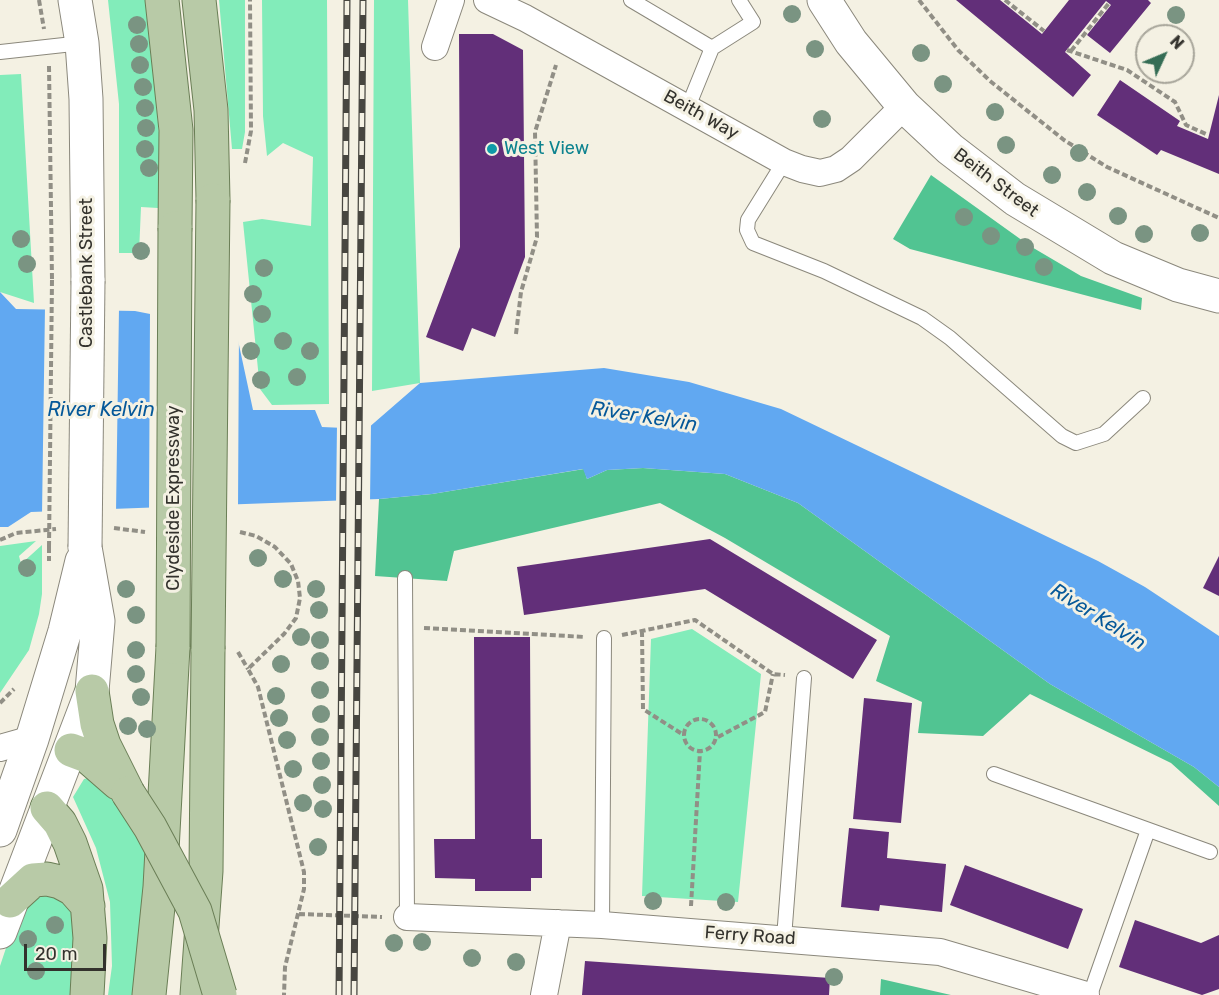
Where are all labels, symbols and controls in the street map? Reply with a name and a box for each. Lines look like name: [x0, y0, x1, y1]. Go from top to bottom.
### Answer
north arrow: [1135, 24, 1195, 84]
text: N: [1166, 32, 1188, 53]
street label: Beith Way: [660, 86, 742, 144]
place label: West View: [504, 138, 589, 160]
marker: West View: [485, 142, 499, 156]
street label: Beith Street: [949, 144, 1043, 222]
street label: Castlebank Street: [76, 198, 98, 348]
water label: River Kelvin: [589, 397, 699, 437]
water label: River Kelvin: [47, 398, 155, 422]
street label: Clydeside Expressway: [163, 405, 185, 591]
water label: River Kelvin: [1046, 578, 1150, 656]
street label: Ferry Road: [704, 922, 796, 950]
scale bar: [27, 932, 110, 970]
text: 20 m: [35, 943, 77, 965]

